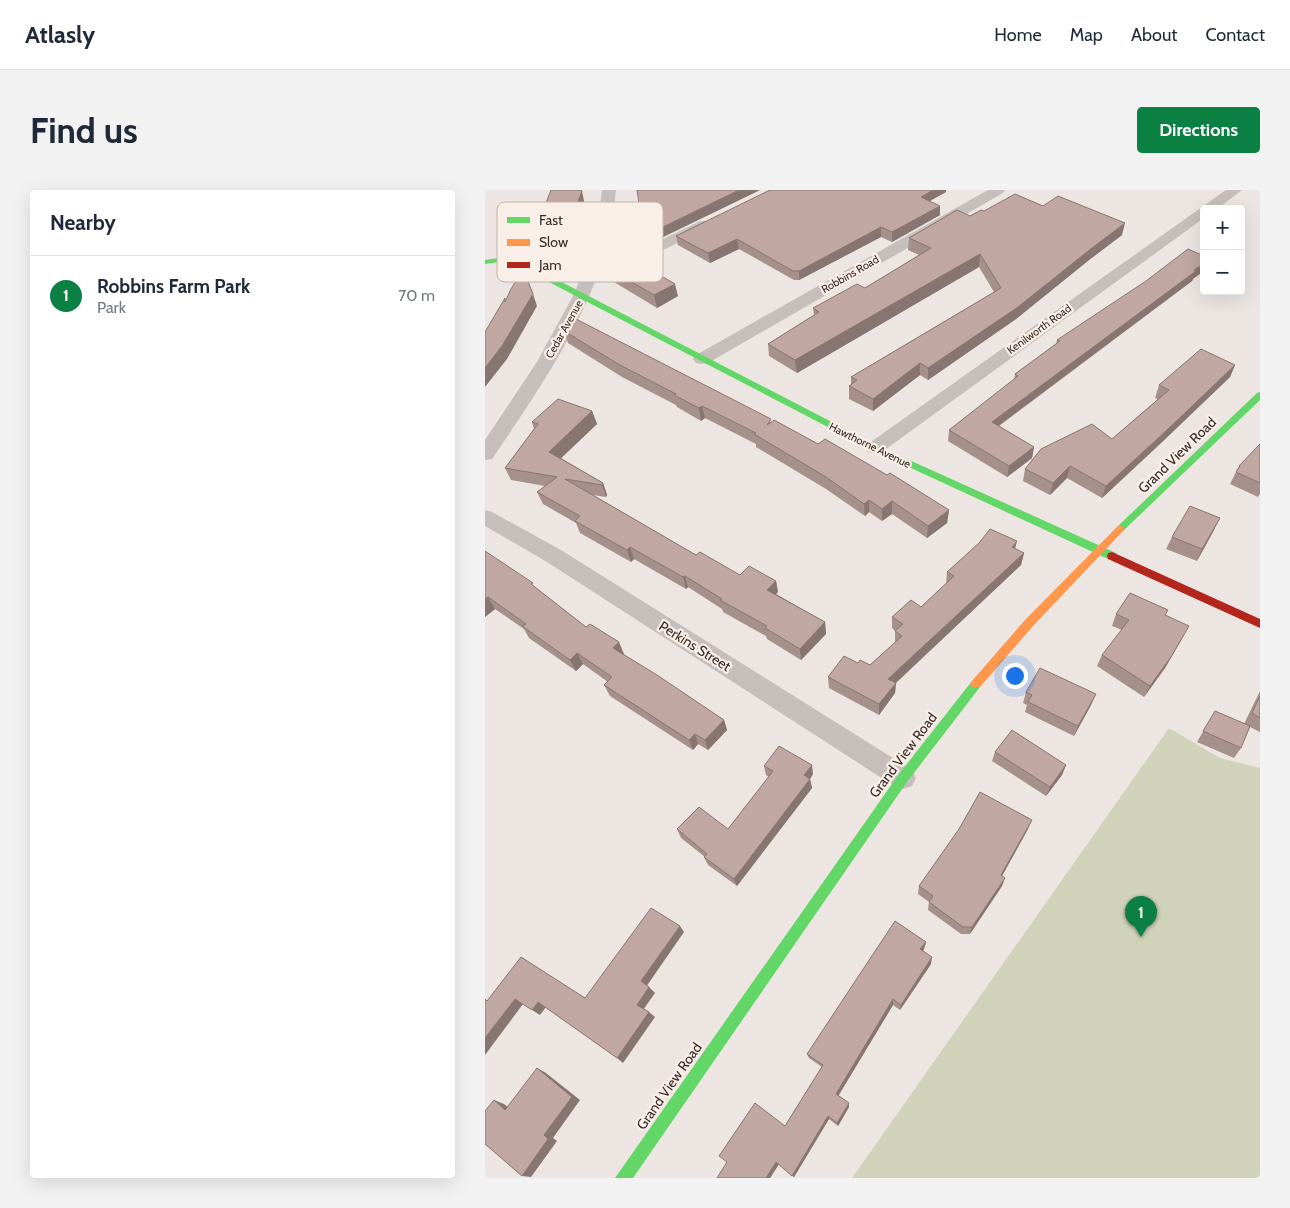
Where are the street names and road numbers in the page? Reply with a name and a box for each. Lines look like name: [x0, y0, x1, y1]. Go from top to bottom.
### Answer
street label: Robbins Road: [819, 252, 881, 296]
street label: Cedar Avenue: [542, 297, 586, 361]
street label: Kenilworth Road: [1004, 301, 1074, 357]
street label: Grand View Road: [1134, 413, 1220, 497]
street label: Hawthorne Avenue: [827, 419, 913, 471]
street label: Perkins Street: [656, 617, 735, 675]
street label: Grand View Road: [865, 709, 941, 801]
street label: Grand View Road: [632, 1039, 706, 1133]

